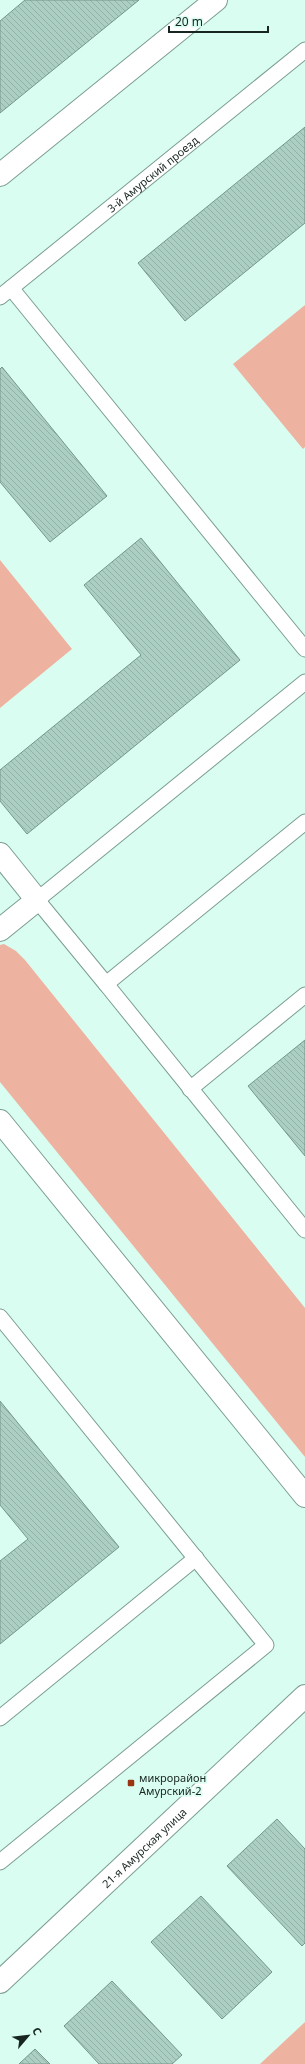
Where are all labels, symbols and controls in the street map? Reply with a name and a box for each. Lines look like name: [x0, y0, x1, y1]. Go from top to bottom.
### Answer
scale bar: [169, 8, 268, 34]
text: 20 m: [175, 13, 203, 30]
street label: 3-й Амурский проезд: [104, 132, 201, 215]
place label: микрорайон Амурский-2: [139, 1770, 206, 1798]
marker: микрорайон Амурский-2: [126, 1778, 136, 1788]
street label: 21-я Амурская улица: [98, 1804, 189, 1891]
north arrow: [8, 2016, 48, 2056]
text: С: [29, 2024, 46, 2038]

